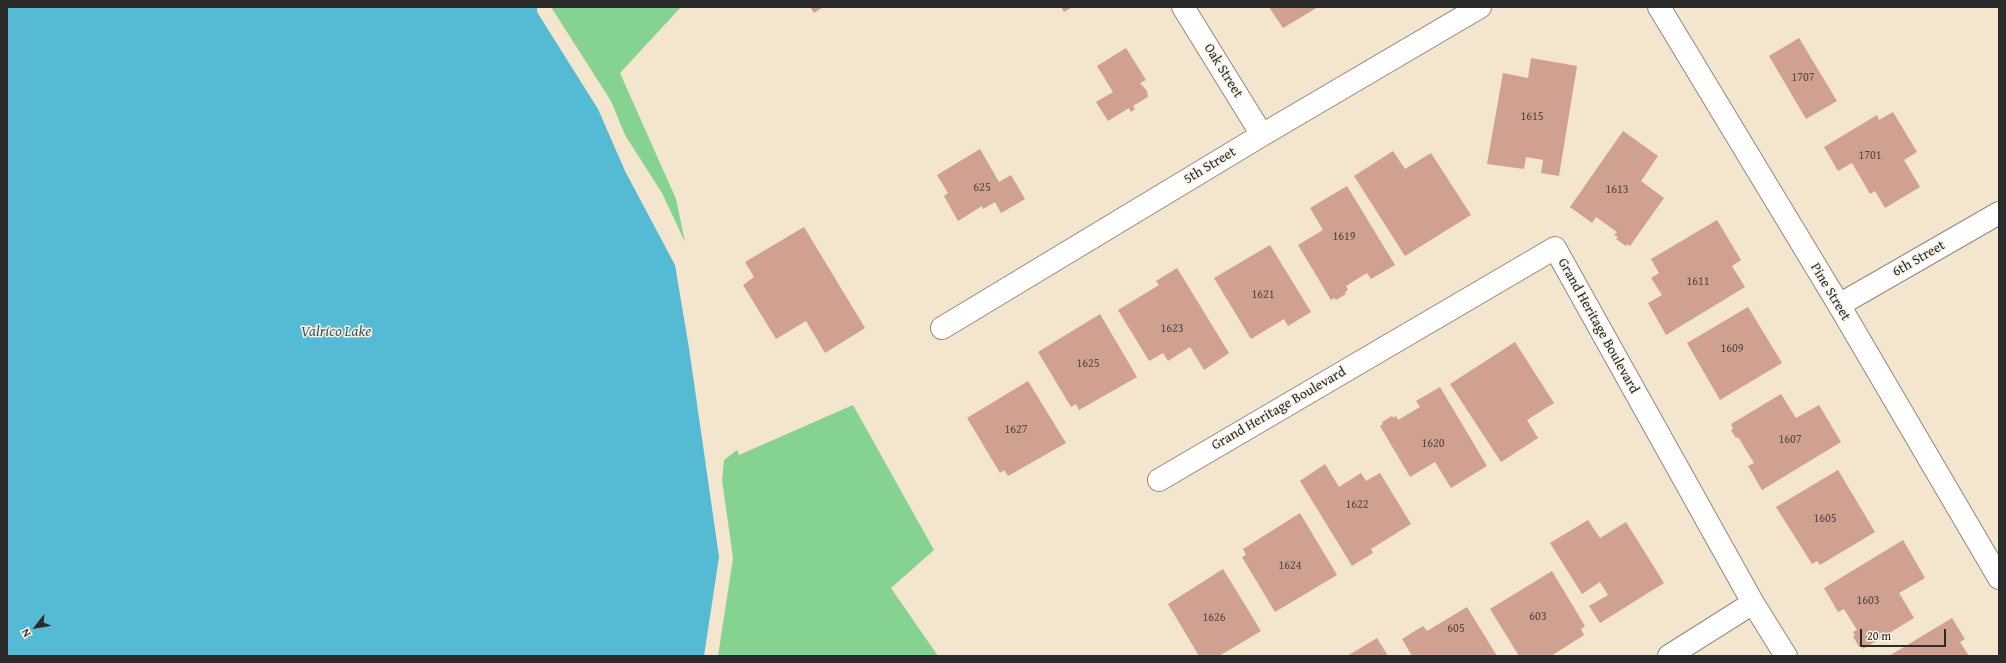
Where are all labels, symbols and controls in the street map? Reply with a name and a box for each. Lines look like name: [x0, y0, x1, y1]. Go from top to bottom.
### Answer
street label: Oak Street: [1200, 41, 1246, 101]
house number: 1707: [1791, 71, 1815, 85]
house number: 1615: [1520, 110, 1544, 124]
street label: 5th Street: [1181, 144, 1239, 188]
house number: 1701: [1858, 149, 1882, 163]
house number: 625: [973, 181, 991, 195]
house number: 1613: [1605, 183, 1629, 197]
house number: 1619: [1332, 230, 1356, 244]
street label: 6th Street: [1890, 237, 1948, 281]
street label: Grand Heritage Boulevard: [1554, 255, 1642, 397]
street label: Pine Street: [1806, 260, 1854, 324]
house number: 1611: [1686, 275, 1710, 289]
house number: 1621: [1251, 288, 1275, 302]
house number: 1623: [1160, 322, 1184, 336]
water label: Valrico Lake: [301, 323, 371, 341]
house number: 1609: [1720, 342, 1744, 356]
house number: 1625: [1076, 357, 1100, 371]
street label: Grand Heritage Boulevard: [1209, 364, 1349, 454]
house number: 1627: [1004, 423, 1028, 437]
house number: 1607: [1778, 433, 1802, 447]
house number: 1620: [1421, 437, 1445, 451]
house number: 1622: [1345, 498, 1369, 512]
house number: 1605: [1813, 512, 1837, 526]
house number: 1624: [1278, 559, 1302, 573]
house number: 1603: [1856, 594, 1880, 608]
north arrow: [16, 607, 56, 647]
house number: 603: [1529, 610, 1547, 624]
house number: 1626: [1202, 611, 1226, 625]
scale bar: [1862, 621, 1948, 647]
house number: 605: [1447, 622, 1465, 636]
text: N: [17, 626, 34, 640]
text: 20 m: [1867, 627, 1891, 644]

